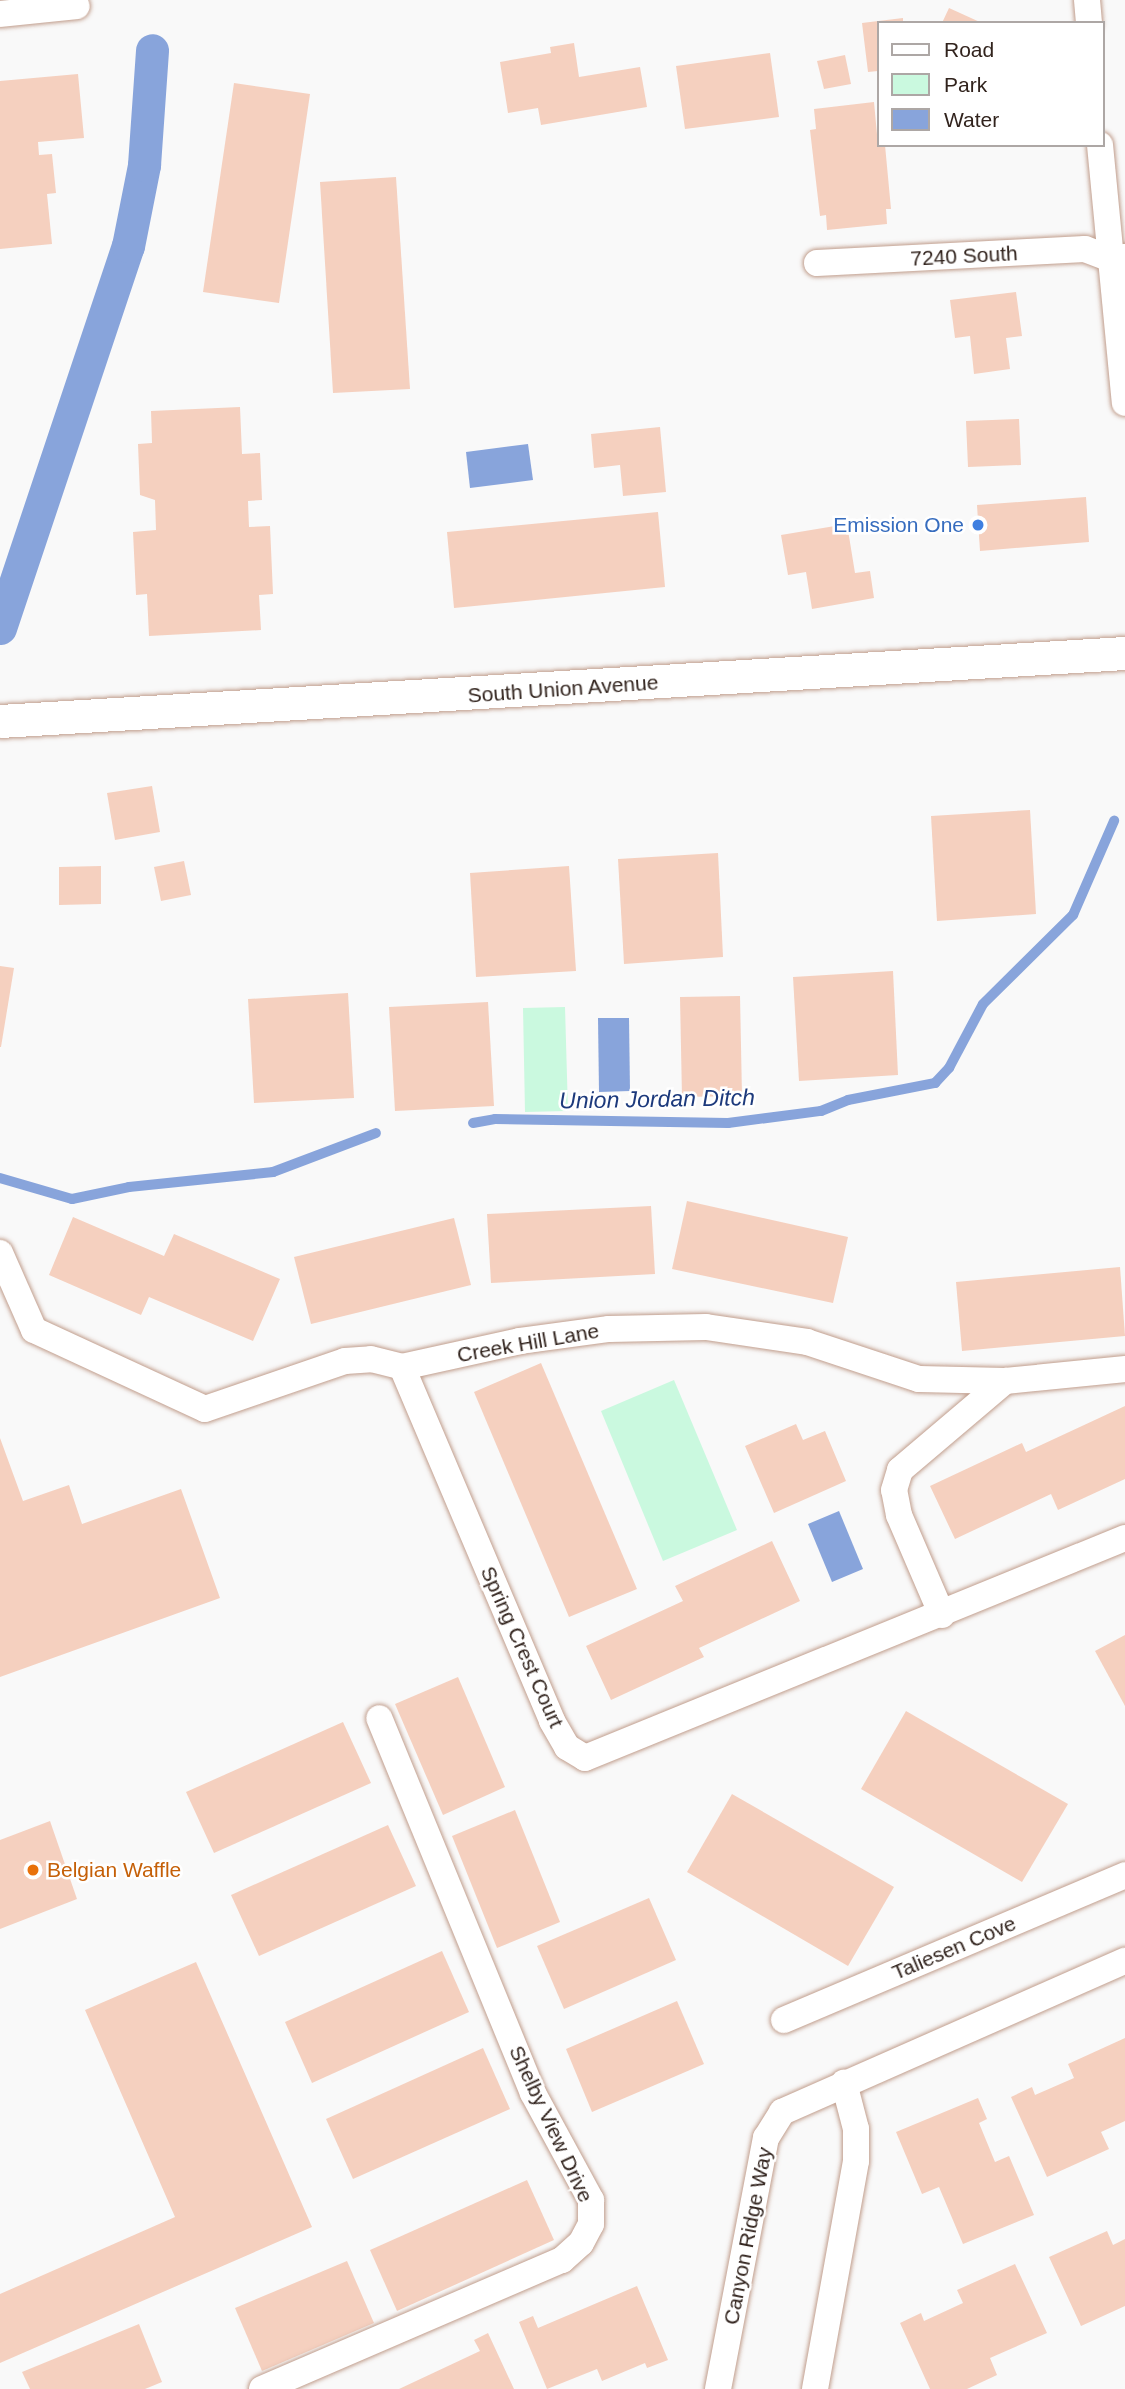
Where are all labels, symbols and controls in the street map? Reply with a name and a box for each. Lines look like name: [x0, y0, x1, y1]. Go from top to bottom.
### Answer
legend: [876, 21, 1104, 147]
text: Road: [944, 38, 994, 61]
text: Park: [944, 73, 987, 96]
text: Water: [944, 108, 999, 131]
street label: 7240 South: [910, 241, 1018, 271]
place label: Emission One: [833, 512, 964, 538]
marker: Emission One: [970, 517, 986, 533]
street label: South Union Avenue: [466, 670, 660, 708]
water label: Union Jordan Ditch: [559, 1083, 755, 1115]
street label: Creek Hill Lane: [455, 1318, 601, 1368]
street label: Spring Crest Court: [475, 1562, 569, 1732]
place label: Belgian Waffle: [47, 1857, 181, 1883]
marker: Belgian Waffle: [25, 1862, 41, 1878]
street label: Taliesen Cove: [888, 1911, 1020, 1985]
street label: Shelby View Drive: [504, 2042, 598, 2206]
street label: Canyon Ridge Way: [718, 2145, 778, 2327]

